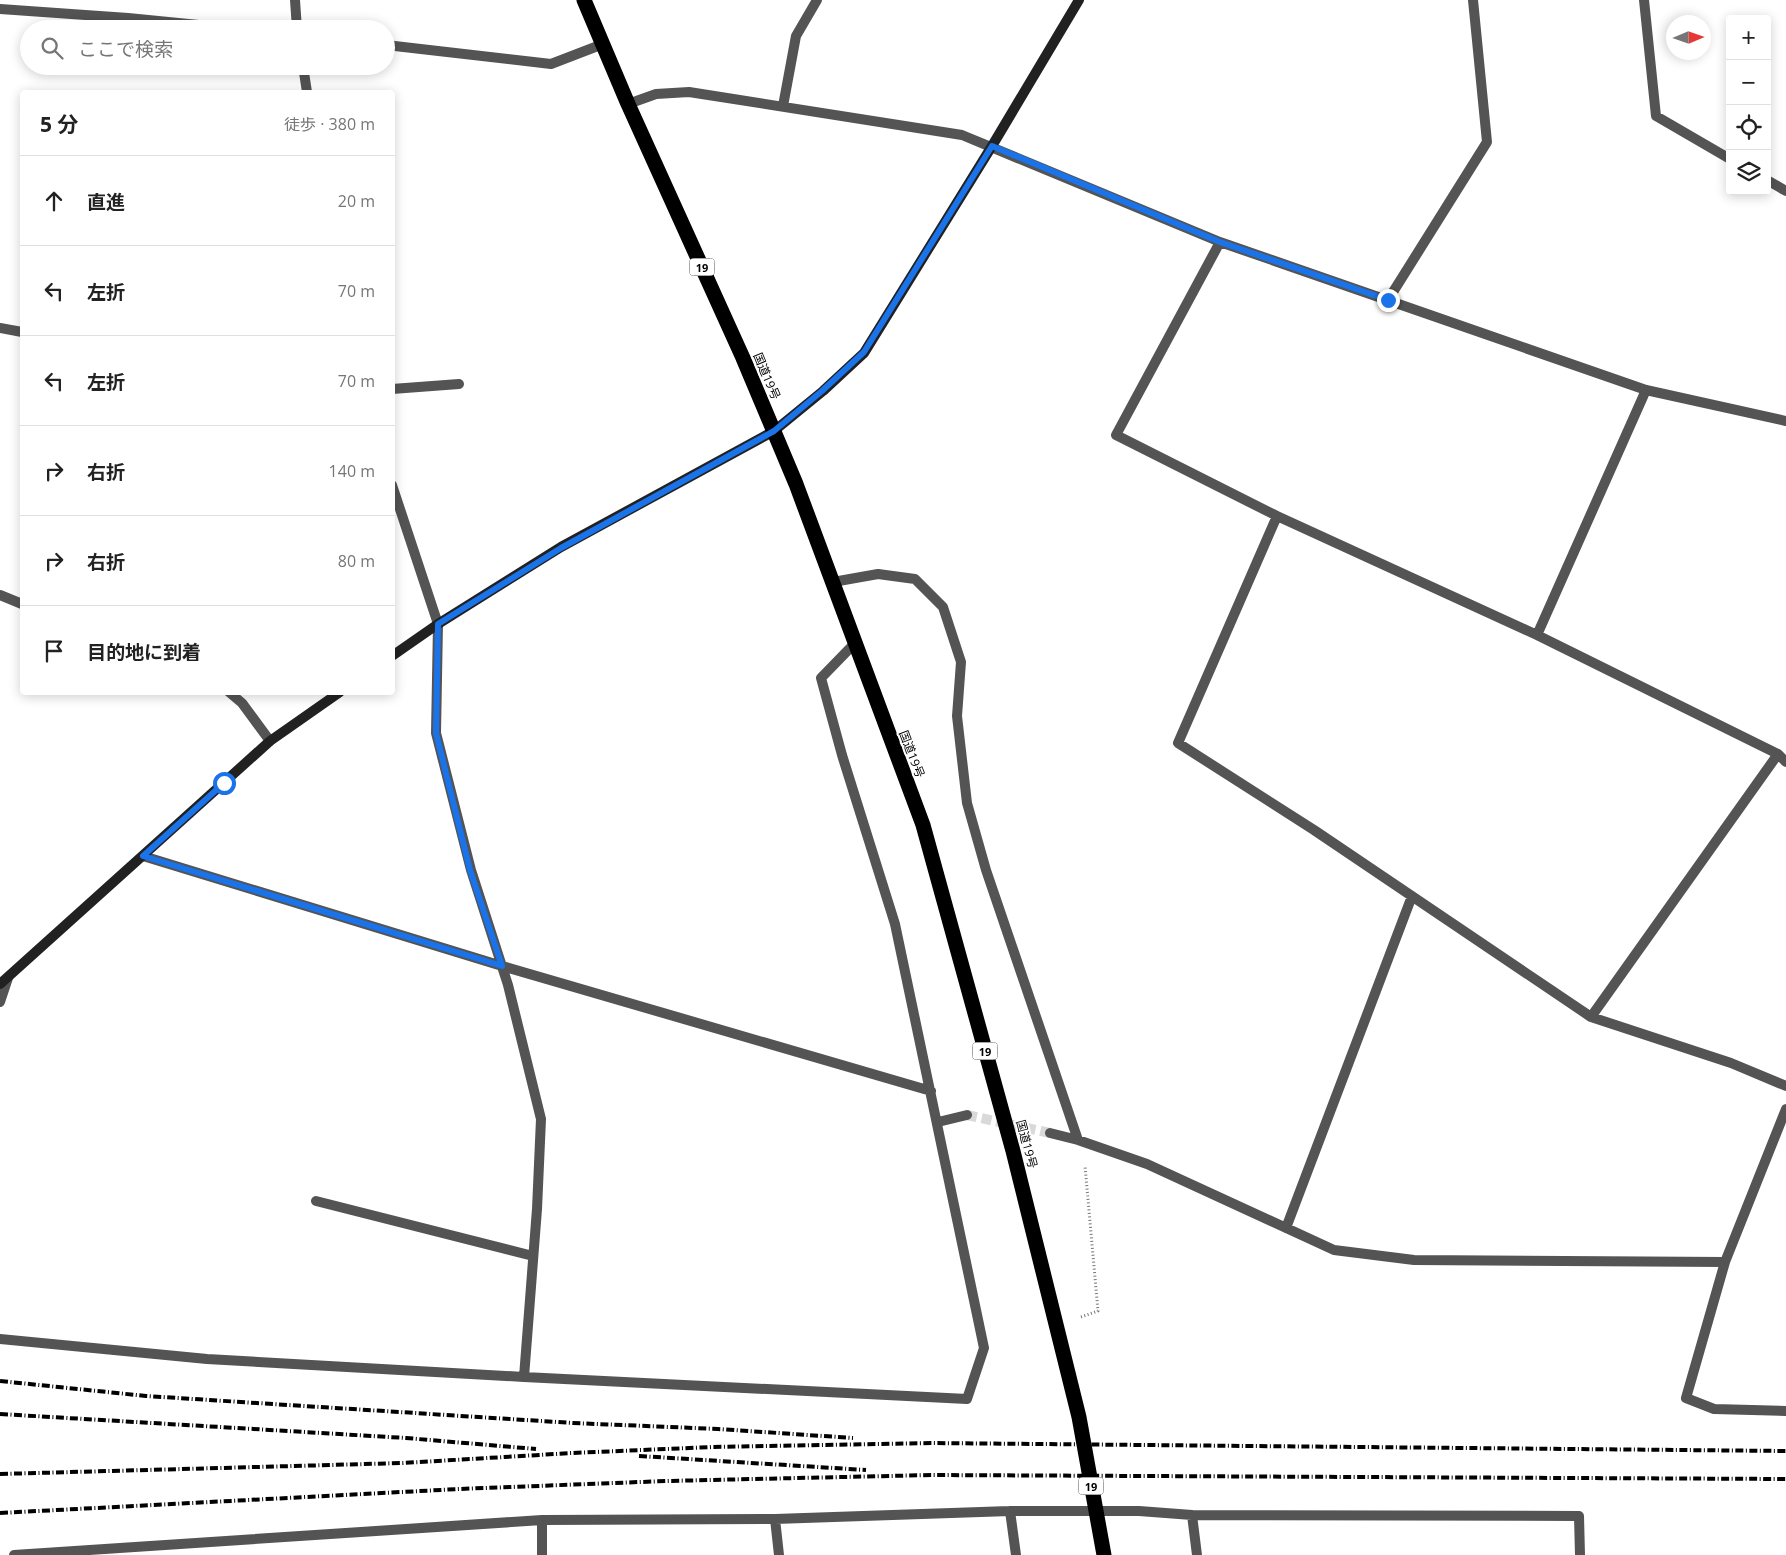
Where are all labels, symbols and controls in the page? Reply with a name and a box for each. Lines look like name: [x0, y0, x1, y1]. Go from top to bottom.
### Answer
north arrow: [1666, 15, 1711, 60]
map controls: [1726, 15, 1771, 195]
button: +: [1726, 15, 1771, 60]
search box: [20, 20, 395, 75]
icon: search: [38, 34, 66, 62]
text: ここで検索: [78, 36, 173, 62]
button: −: [1726, 60, 1771, 105]
button: locate: [1726, 105, 1771, 150]
text: 5 分: [40, 110, 78, 138]
text: 徒歩 · 380 m: [284, 113, 375, 135]
button: layers: [1726, 150, 1771, 195]
icon: ahead: [40, 187, 68, 215]
text: 直進: [87, 189, 125, 215]
text: 20 m: [338, 190, 375, 212]
road number: 19: [690, 258, 714, 276]
icon: left: [40, 277, 68, 305]
text: 左折: [87, 279, 125, 305]
text: 70 m: [338, 280, 375, 302]
route end: [1377, 289, 1400, 312]
street label: 国道19号: [749, 350, 785, 402]
icon: left: [40, 367, 68, 395]
text: 左折: [87, 369, 125, 395]
text: 70 m: [338, 370, 375, 392]
icon: right: [40, 457, 68, 485]
text: 右折: [87, 459, 125, 485]
text: 140 m: [329, 460, 375, 482]
icon: right: [40, 547, 68, 575]
text: 右折: [87, 549, 125, 575]
text: 80 m: [338, 550, 375, 572]
icon: arrive: [40, 637, 68, 665]
text: 目的地に到着: [87, 639, 201, 665]
street label: 国道19号: [895, 728, 929, 780]
route start: [213, 772, 236, 795]
road number: 19: [972, 1042, 998, 1060]
street label: 国道19号: [1012, 1118, 1042, 1170]
road number: 19: [1078, 1478, 1104, 1494]

